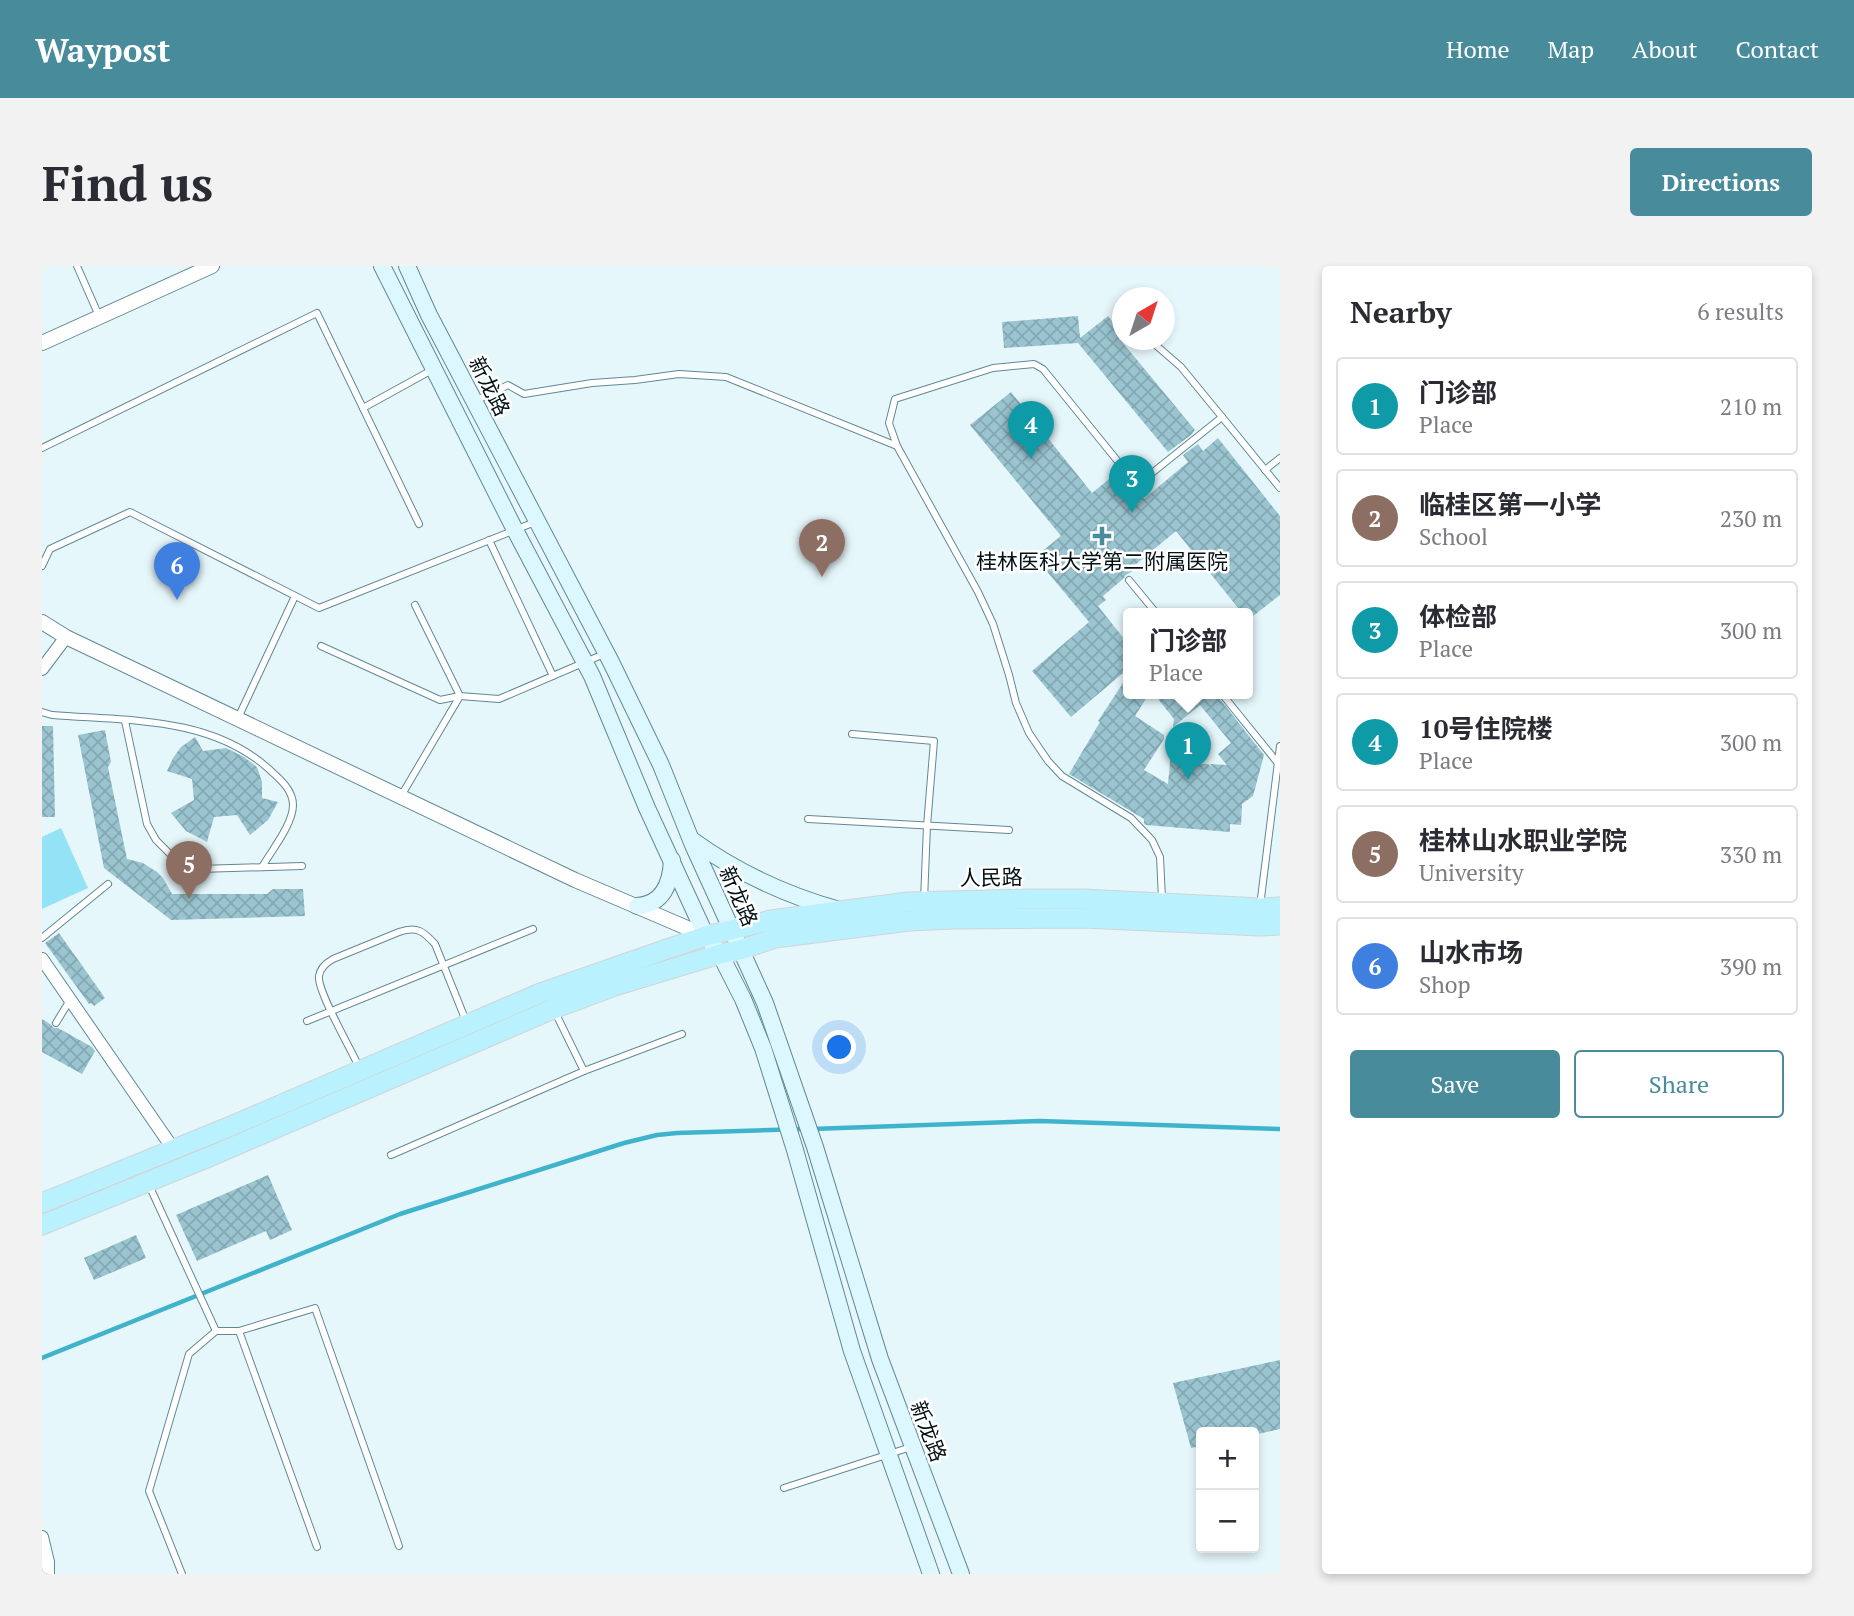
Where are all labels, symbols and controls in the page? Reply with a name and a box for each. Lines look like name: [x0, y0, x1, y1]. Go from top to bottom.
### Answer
text: Waypost: [35, 28, 170, 71]
text: Home: [1446, 33, 1510, 65]
text: Map: [1548, 33, 1594, 65]
text: About: [1632, 33, 1698, 65]
text: Contact: [1736, 33, 1819, 65]
button: Directions: [1630, 148, 1812, 216]
text: Find us: [42, 150, 213, 215]
north arrow: [1112, 287, 1175, 350]
text: Nearby: [1350, 292, 1452, 332]
text: 6 results: [1697, 296, 1784, 327]
street label: 新龙路: [463, 352, 517, 420]
text: 门诊部: [1419, 375, 1497, 409]
text: 1: [1369, 391, 1382, 422]
text: 210 m: [1720, 391, 1782, 422]
pin: 4: [1008, 401, 1054, 459]
text: Place: [1419, 409, 1473, 440]
pin: 3: [1109, 455, 1155, 513]
text: 临桂区第一小学: [1419, 487, 1601, 521]
text: 2: [1369, 503, 1382, 534]
text: 230 m: [1720, 503, 1782, 534]
pin: 2: [799, 519, 845, 577]
text: School: [1419, 521, 1488, 552]
marker: 桂林医科大学第二附属医院: [1092, 526, 1112, 546]
pin: 6: [154, 542, 200, 600]
place label: 桂林医科大学第二附属医院: [976, 547, 1228, 575]
text: 体检部: [1419, 599, 1497, 633]
popup: [1123, 608, 1253, 699]
text: 3: [1369, 615, 1382, 646]
text: 300 m: [1720, 615, 1782, 646]
text: 门诊部: [1149, 623, 1227, 657]
text: Place: [1419, 633, 1473, 664]
text: Place: [1149, 657, 1203, 688]
text: 10号住院楼: [1419, 711, 1552, 745]
pin: 1: [1165, 722, 1211, 780]
text: 4: [1369, 727, 1382, 758]
text: 300 m: [1720, 727, 1782, 758]
text: Place: [1419, 745, 1473, 776]
text: 桂林山水职业学院: [1419, 823, 1627, 857]
text: 5: [1369, 839, 1382, 870]
text: 330 m: [1720, 839, 1782, 870]
pin: 5: [166, 841, 212, 899]
text: University: [1419, 857, 1524, 888]
street label: 新龙路: [713, 862, 765, 930]
street label: 人民路: [959, 862, 1023, 892]
text: 山水市场: [1419, 935, 1523, 969]
text: 6: [1369, 951, 1382, 982]
text: 390 m: [1720, 951, 1782, 982]
text: Shop: [1419, 969, 1471, 1000]
your location: [822, 1030, 856, 1064]
button: Save: [1350, 1050, 1560, 1118]
button: Share: [1574, 1050, 1784, 1118]
street label: 新龙路: [905, 1397, 953, 1465]
map controls: [1196, 1427, 1259, 1553]
button: +: [1196, 1427, 1259, 1490]
button: −: [1196, 1490, 1259, 1553]

